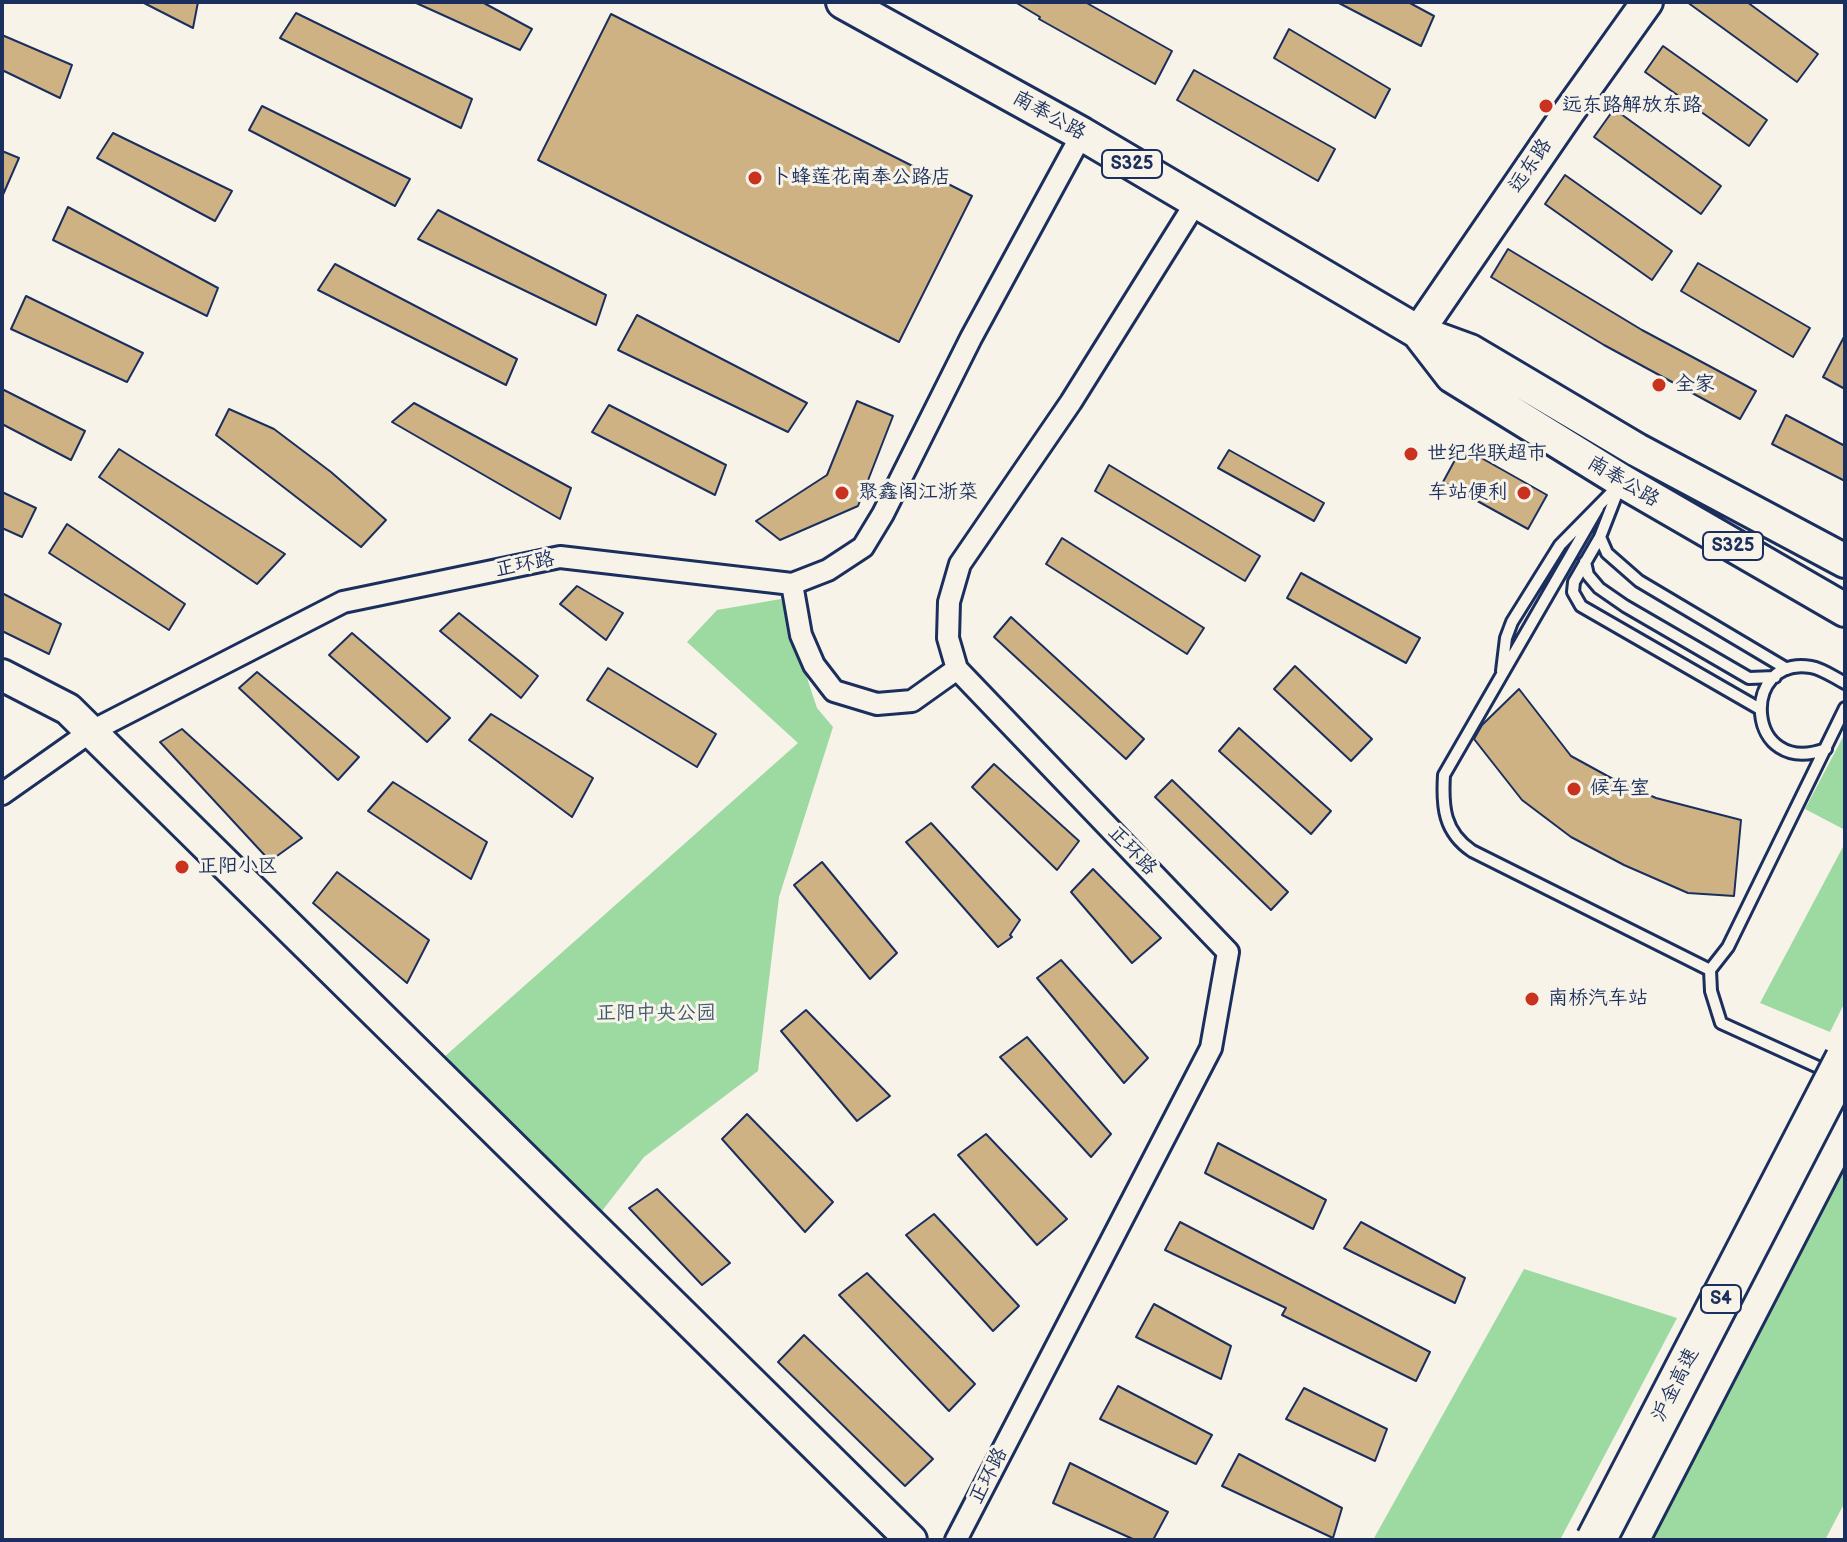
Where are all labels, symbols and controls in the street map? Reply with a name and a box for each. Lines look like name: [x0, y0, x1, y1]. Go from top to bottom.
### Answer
street label: 南奉公路: [1008, 86, 1090, 146]
place label: 远东路解放东路: [1562, 94, 1702, 118]
marker: 远东路解放东路: [1537, 97, 1555, 115]
street label: 远东路: [1504, 134, 1558, 198]
road number: S325: [1102, 150, 1162, 178]
place label: 卜蜂莲花南奉公路店: [771, 166, 951, 190]
marker: 卜蜂莲花南奉公路店: [746, 169, 764, 187]
place label: 全家: [1675, 373, 1715, 397]
marker: 全家: [1650, 376, 1668, 394]
place label: 世纪华联超市: [1427, 442, 1547, 466]
marker: 世纪华联超市: [1402, 445, 1420, 463]
street label: 南奉公路: [1583, 451, 1663, 513]
place label: 聚鑫阁江浙菜: [858, 481, 978, 505]
place label: 车站便利: [1428, 481, 1508, 505]
marker: 聚鑫阁江浙菜: [833, 484, 851, 502]
marker: 车站便利: [1515, 484, 1533, 502]
road number: S325: [1703, 532, 1763, 560]
street label: 正环路: [493, 547, 557, 583]
place label: 候车室: [1590, 777, 1650, 801]
marker: 候车室: [1565, 780, 1583, 798]
street label: 正环路: [1103, 821, 1161, 881]
place label: 正阳小区: [198, 855, 278, 879]
marker: 正阳小区: [173, 858, 191, 876]
place label: 南桥汽车站: [1548, 987, 1648, 1011]
marker: 南桥汽车站: [1523, 990, 1541, 1008]
park label: 正阳中央公园: [596, 1002, 716, 1026]
road number: S4: [1701, 1285, 1741, 1313]
street label: 沪金高速: [1647, 1344, 1705, 1426]
street label: 正环路: [965, 1444, 1013, 1508]

